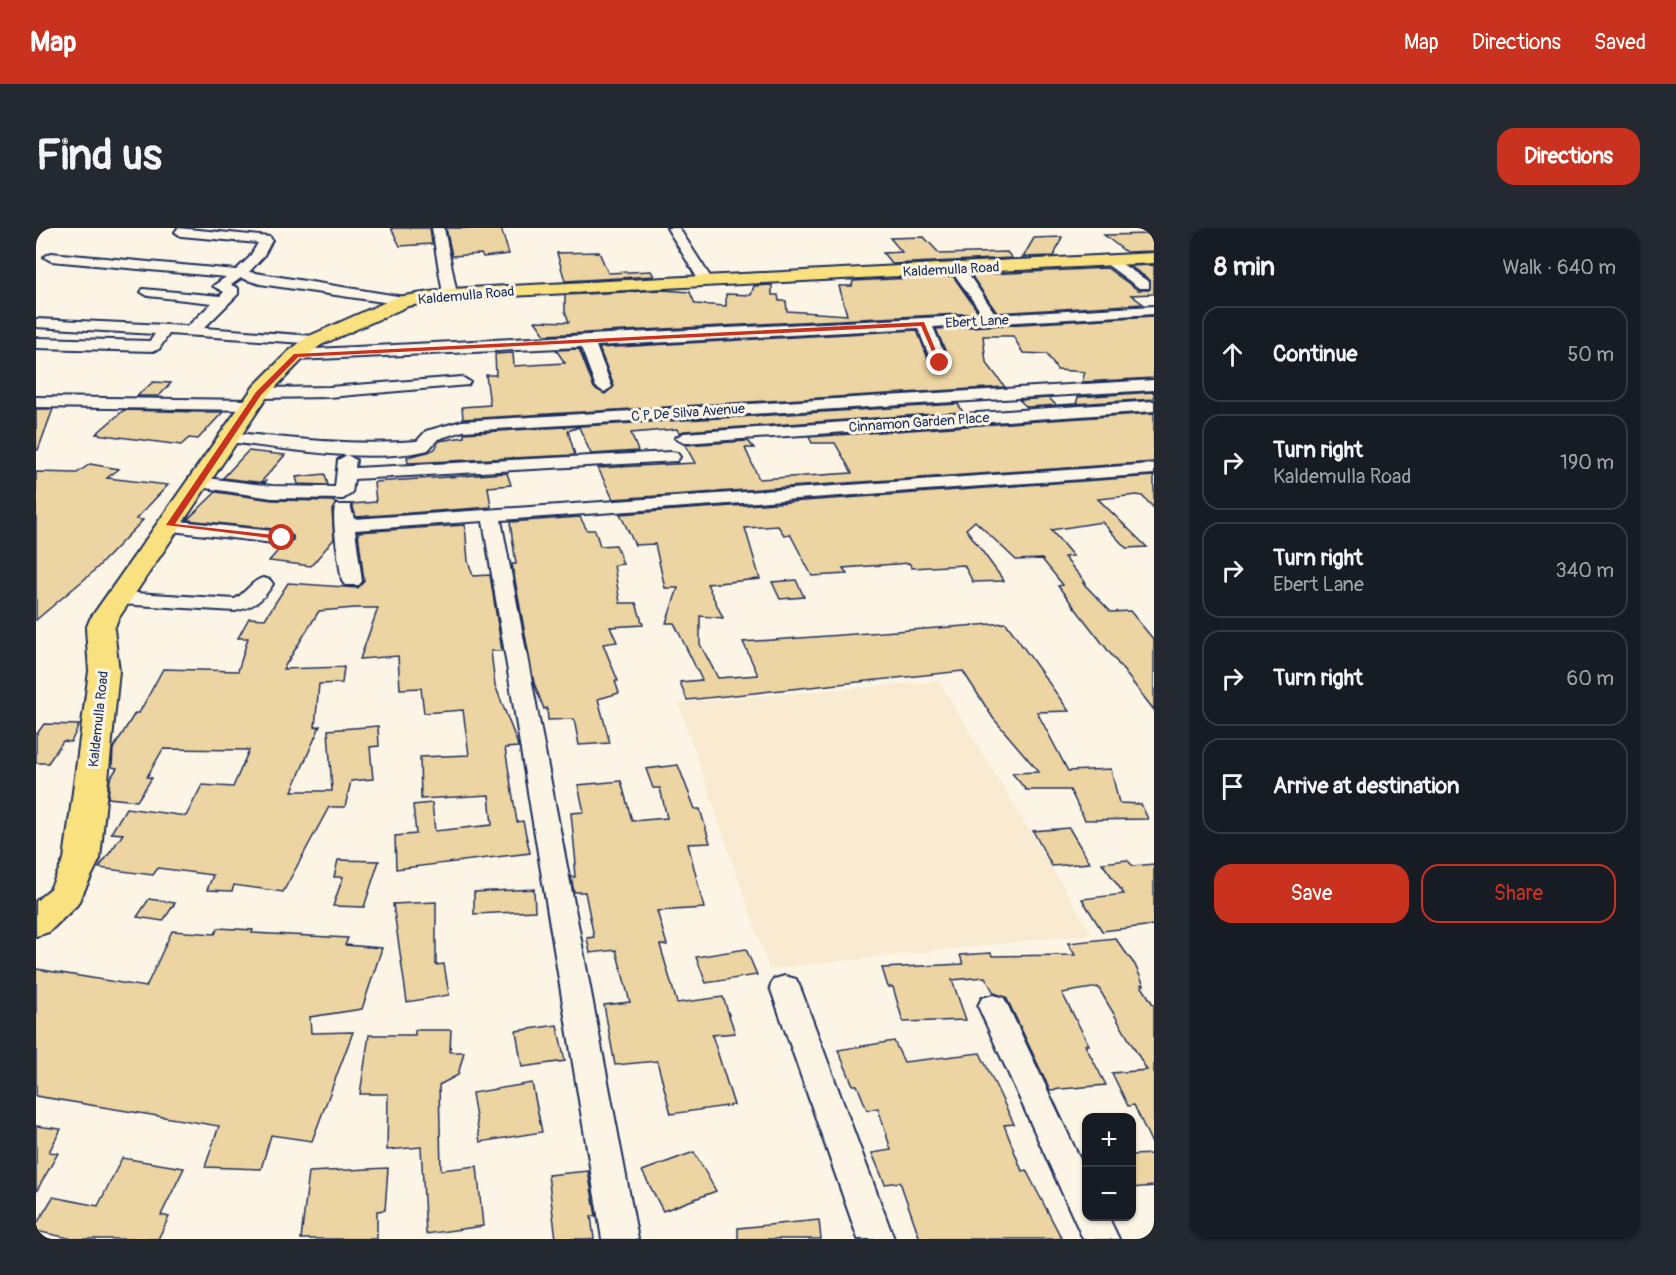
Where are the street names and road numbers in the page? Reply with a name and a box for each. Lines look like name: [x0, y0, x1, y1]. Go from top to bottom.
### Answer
street label: Kaldemulla Road: [902, 258, 1000, 281]
street label: Kaldemulla Road: [417, 283, 515, 308]
street label: Ebert Lane: [945, 311, 1009, 332]
street label: C P De Silva Avenue: [631, 400, 746, 425]
street label: Cinnamon Garden Place: [848, 409, 990, 436]
street label: Kaldemulla Road: [85, 670, 112, 768]

